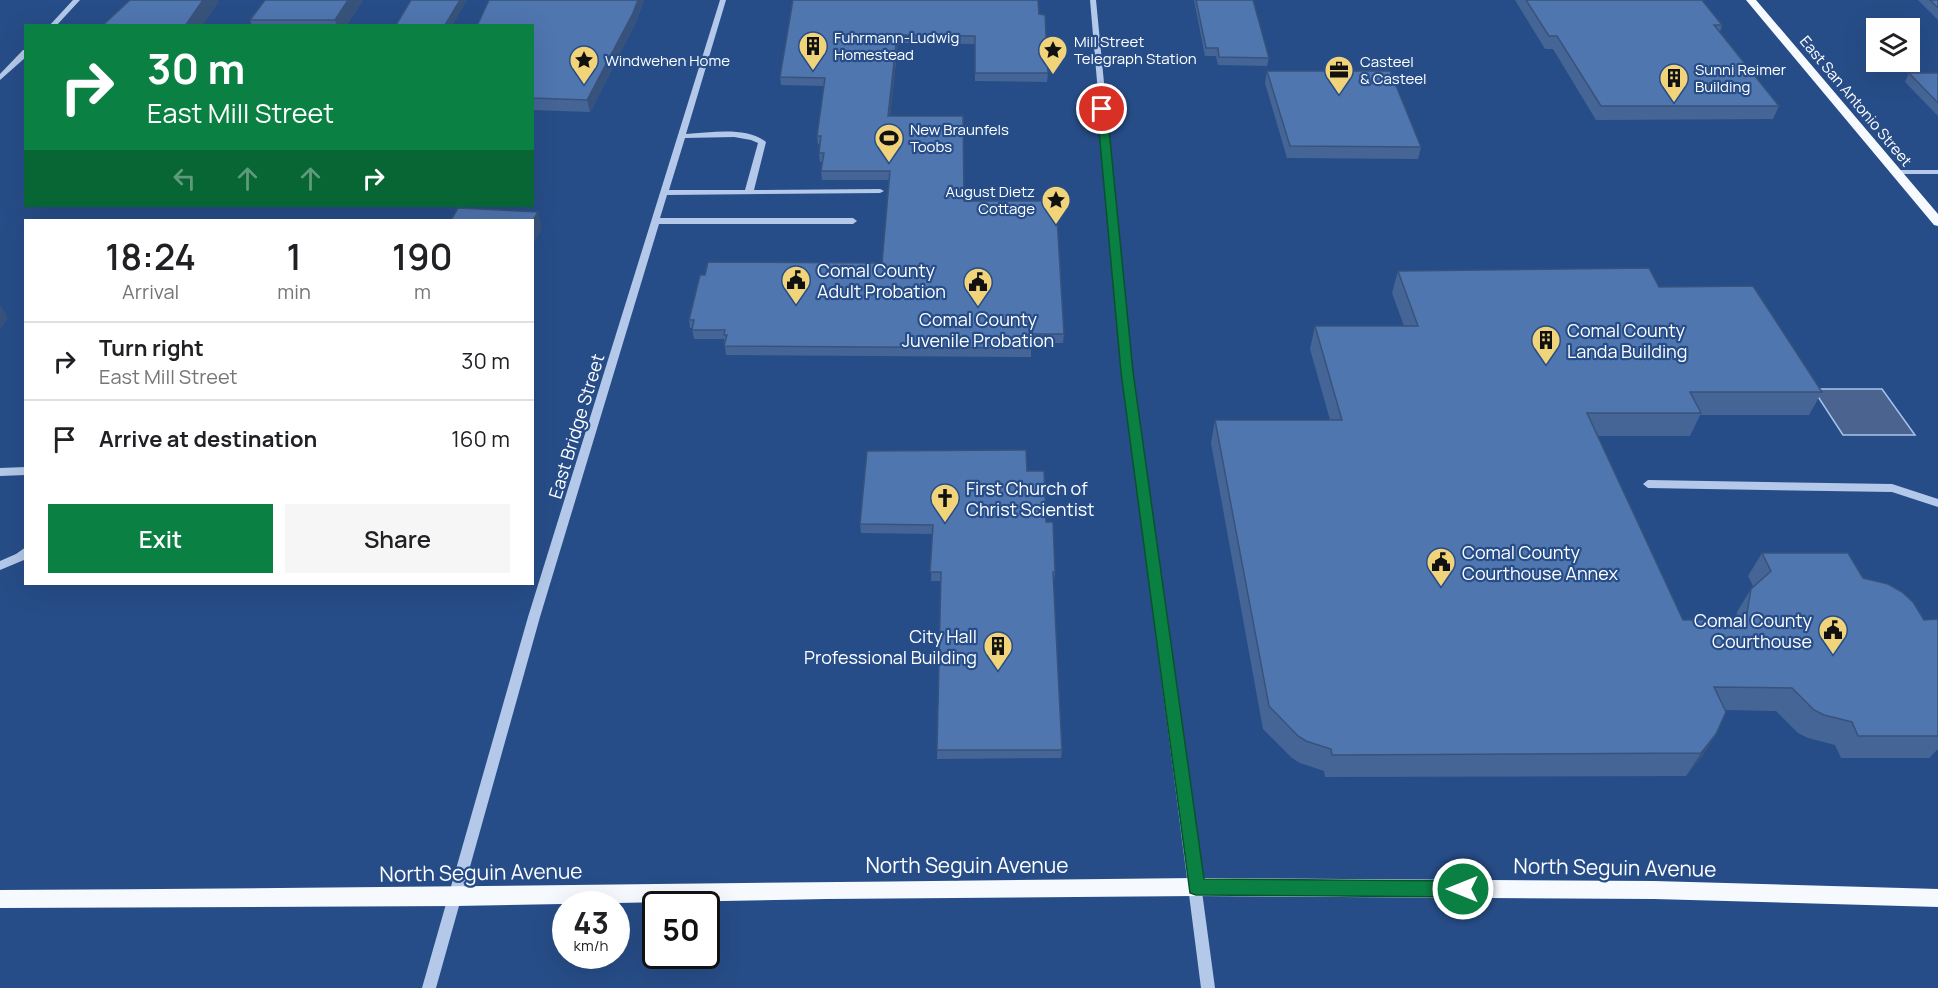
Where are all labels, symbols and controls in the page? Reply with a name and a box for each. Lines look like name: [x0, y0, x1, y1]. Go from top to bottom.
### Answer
map controls: [1866, 18, 1920, 72]
button: layers: [1866, 18, 1920, 72]
place label: Fuhrmann-Ludwig Homestead: [834, 27, 959, 65]
building icon: Fuhrmann-Ludwig Homestead: [797, 30, 829, 72]
place label: Mill Street Telegraph Station: [1074, 31, 1197, 69]
street label: East San Antonio Street: [1795, 31, 1917, 171]
place icon: Mill Street Telegraph Station: [1037, 34, 1069, 76]
text: 30 m: [147, 39, 245, 97]
place icon: Windwehen Home: [568, 44, 600, 86]
icon: right: [48, 48, 126, 126]
place label: Windwehen Home: [605, 50, 730, 71]
place label: Casteel & Casteel: [1360, 51, 1426, 89]
office icon: Casteel & Casteel: [1323, 54, 1355, 96]
place label: Sunni Reimer Building: [1695, 59, 1787, 97]
building icon: Sunni Reimer Building: [1658, 62, 1690, 104]
pin: [1076, 83, 1127, 134]
icon: arrive: [1085, 92, 1118, 125]
text: East Mill Street: [147, 94, 334, 131]
place label: New Braunfels Toobs: [910, 119, 1009, 157]
sports icon: New Braunfels Toobs: [873, 122, 905, 164]
icon: left: [168, 162, 201, 195]
icon: ahead: [231, 162, 264, 195]
icon: ahead: [294, 162, 327, 195]
icon: right: [357, 162, 390, 195]
place label: August Dietz Cottage: [946, 181, 1035, 219]
place icon: August Dietz Cottage: [1040, 184, 1072, 226]
text: 18:24: [105, 232, 196, 281]
text: 1: [286, 232, 302, 281]
text: 190: [392, 232, 453, 281]
place label: Comal County Adult Probation: [817, 258, 946, 303]
public building icon: Comal County Adult Probation: [780, 264, 812, 306]
public building icon: Comal County Juvenile Probation: [962, 266, 994, 308]
text: Arrival: [122, 278, 179, 305]
text: min: [277, 278, 311, 305]
text: m: [414, 278, 431, 305]
place label: Comal County Juvenile Probation: [902, 307, 1054, 352]
place label: Comal County Landa Building: [1567, 318, 1687, 363]
building icon: Comal County Landa Building: [1530, 324, 1562, 366]
text: Turn right: [99, 333, 204, 363]
icon: right: [48, 345, 81, 378]
text: 30 m: [461, 346, 510, 376]
street label: East Bridge Street: [543, 350, 609, 502]
text: East Mill Street: [99, 363, 238, 390]
icon: arrive: [48, 423, 81, 456]
text: Arrive at destination: [99, 424, 317, 454]
text: 160 m: [451, 424, 510, 454]
place label: First Church of Christ Scientist: [966, 476, 1095, 521]
church icon: First Church of Christ Scientist: [929, 482, 961, 524]
button: Exit: [48, 504, 273, 573]
button: Share: [285, 504, 510, 573]
place label: Comal County Courthouse Annex: [1462, 540, 1618, 585]
public building icon: Comal County Courthouse Annex: [1425, 546, 1457, 588]
place label: Comal County Courthouse: [1694, 608, 1813, 653]
public building icon: Comal County Courthouse: [1817, 614, 1849, 656]
place label: City Hall Professional Building: [804, 624, 977, 669]
building icon: City Hall Professional Building: [982, 630, 1014, 672]
street label: North Seguin Avenue: [865, 851, 1069, 879]
street label: North Seguin Avenue: [1513, 851, 1717, 883]
street label: North Seguin Avenue: [379, 856, 583, 888]
position arrow: [1431, 857, 1495, 921]
speed limit sign: 50: [642, 891, 720, 969]
text: 43: [573, 902, 609, 943]
text: km/h: [574, 935, 608, 956]

